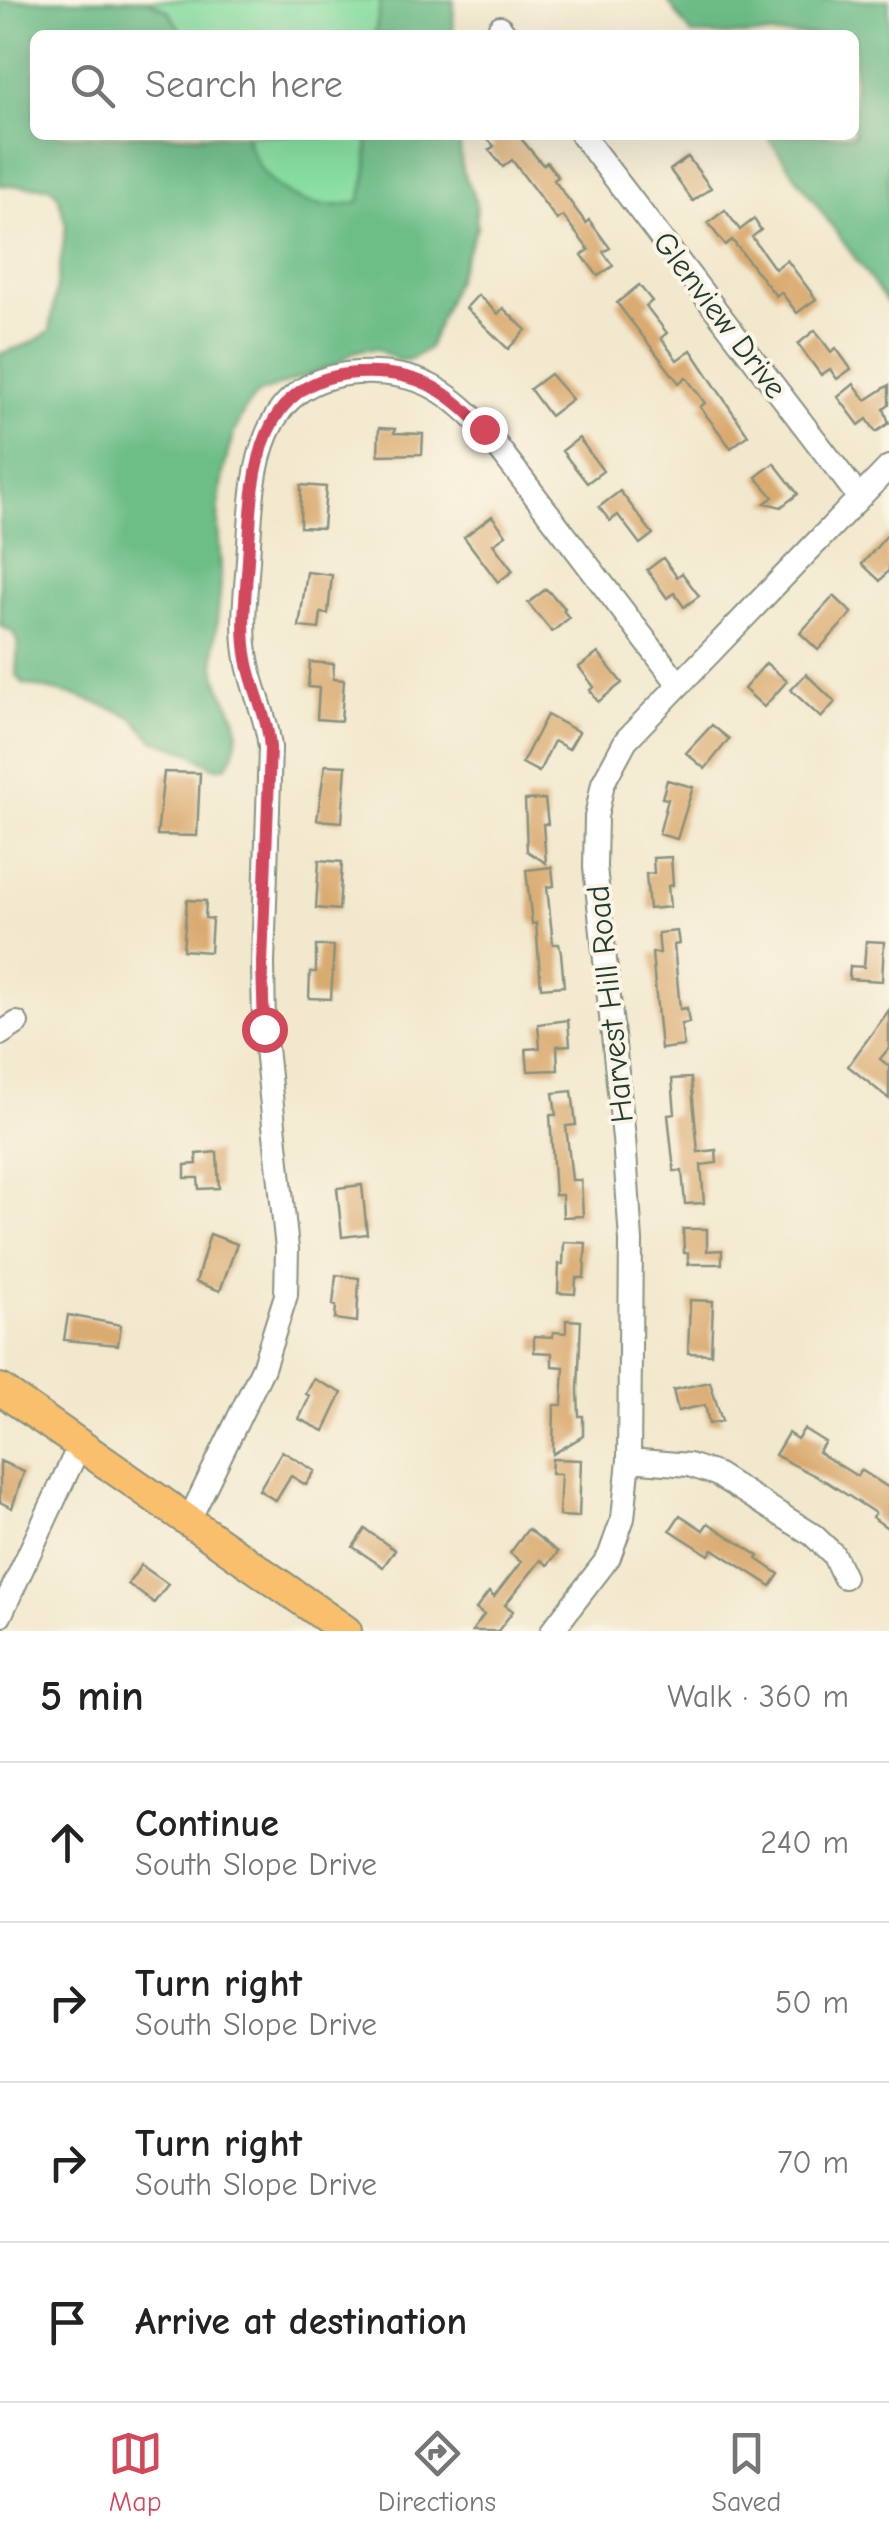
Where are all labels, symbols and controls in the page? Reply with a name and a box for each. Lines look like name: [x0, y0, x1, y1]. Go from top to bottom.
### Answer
search box: [30, 30, 859, 140]
icon: search: [65, 58, 120, 113]
text: Search here: [145, 63, 343, 107]
street label: Glenview Drive: [645, 224, 795, 406]
route end: [462, 407, 508, 453]
street label: Harvest Hill Road: [579, 883, 641, 1125]
route start: [242, 1007, 288, 1053]
text: 5 min: [40, 1672, 144, 1721]
text: Walk · 360 m: [667, 1678, 849, 1715]
text: Continue: [135, 1802, 279, 1846]
icon: ahead: [40, 1815, 95, 1870]
text: 240 m: [760, 1824, 849, 1861]
text: South Slope Drive: [135, 1846, 377, 1883]
text: Turn right: [135, 1962, 302, 2006]
icon: right: [40, 1975, 95, 2030]
text: 50 m: [775, 1984, 849, 2021]
text: South Slope Drive: [135, 2006, 377, 2043]
text: Turn right: [135, 2122, 302, 2166]
icon: right: [40, 2135, 95, 2190]
text: 70 m: [777, 2144, 849, 2181]
text: South Slope Drive: [135, 2166, 377, 2203]
icon: arrive: [40, 2295, 95, 2350]
text: Arrive at destination: [135, 2300, 467, 2344]
tab: Map: [108, 2426, 163, 2518]
tab: Directions: [378, 2426, 496, 2518]
tab: Saved: [711, 2426, 781, 2518]

